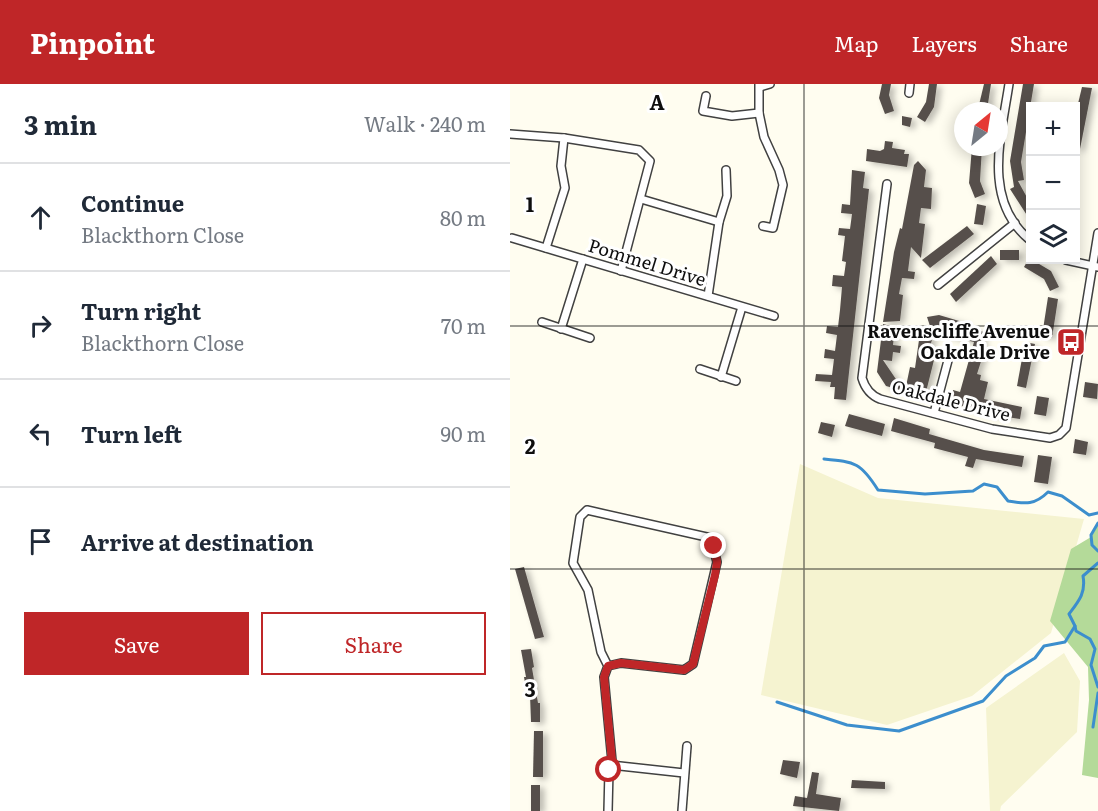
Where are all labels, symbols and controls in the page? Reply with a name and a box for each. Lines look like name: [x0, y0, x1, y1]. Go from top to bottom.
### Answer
text: Pinpoint: [30, 21, 155, 63]
text: Map: [834, 27, 879, 58]
text: Layers: [912, 27, 977, 58]
text: Share: [1010, 27, 1068, 58]
text: A: [649, 86, 665, 116]
north arrow: [954, 102, 1008, 156]
map controls: [1026, 102, 1080, 264]
button: +: [1026, 102, 1080, 156]
text: 3 min: [24, 104, 97, 143]
text: Walk · 240 m: [364, 108, 486, 138]
button: −: [1026, 156, 1080, 210]
text: Continue: [81, 186, 184, 219]
text: 1: [526, 188, 534, 218]
icon: ahead: [24, 201, 57, 234]
text: 80 m: [440, 202, 486, 232]
button: layers: [1026, 210, 1080, 264]
text: Blackthorn Close: [81, 219, 244, 249]
street label: Pommel Drive: [585, 231, 710, 292]
text: Turn right: [81, 294, 201, 327]
icon: right: [24, 309, 57, 342]
text: 70 m: [441, 310, 486, 340]
place label: Ravenscliffe Avenue Oakdale Drive: [867, 317, 1050, 365]
bus stop icon: Ravenscliffe Avenue Oakdale Drive: [1055, 326, 1087, 358]
text: Blackthorn Close: [81, 327, 244, 357]
street label: Oakdale Drive: [889, 372, 1013, 427]
icon: left: [24, 417, 57, 450]
text: Turn left: [81, 417, 182, 450]
text: 90 m: [441, 418, 486, 448]
text: 2: [525, 430, 536, 460]
icon: arrive: [24, 525, 57, 558]
text: Arrive at destination: [81, 525, 314, 558]
route end: [700, 532, 726, 558]
button: Save: [24, 612, 249, 675]
button: Share: [261, 612, 486, 675]
text: 3: [524, 673, 536, 703]
route start: [595, 756, 621, 782]

